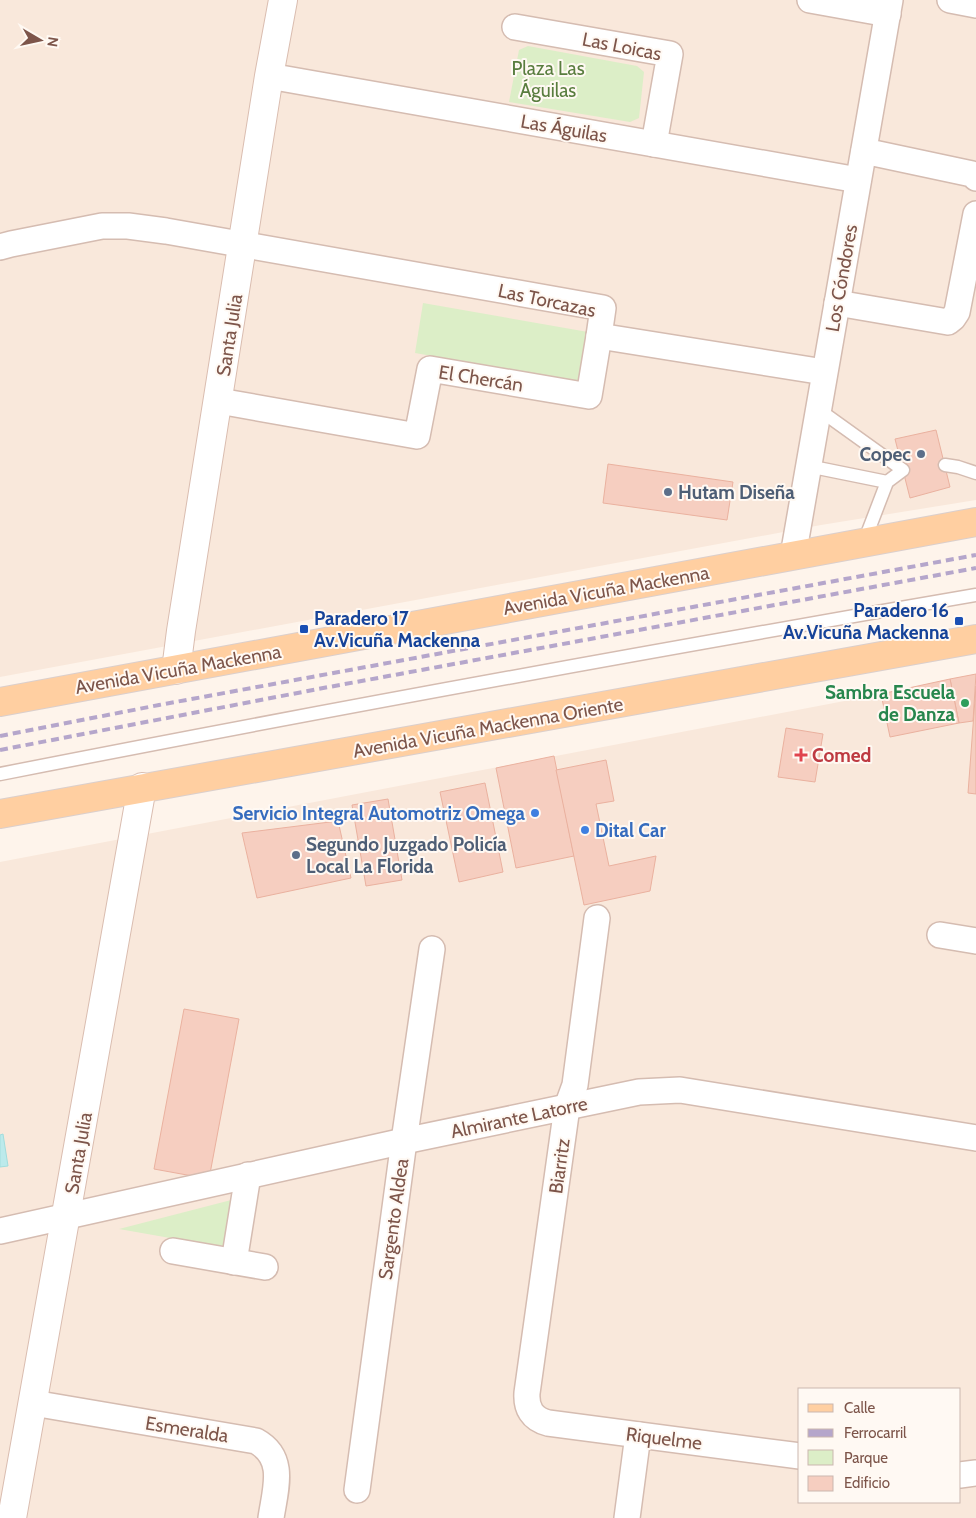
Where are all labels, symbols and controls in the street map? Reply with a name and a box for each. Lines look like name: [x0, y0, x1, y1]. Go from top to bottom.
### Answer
north arrow: [15, 15, 65, 65]
street label: Las Loicas: [580, 28, 664, 65]
text: N: [43, 36, 63, 48]
park label: Plaza Las Águilas: [511, 57, 585, 102]
street label: Las Águilas: [519, 109, 609, 147]
street label: Los Cóndores: [821, 222, 862, 334]
street label: Las Torcazas: [496, 279, 598, 322]
street label: Santa Julia: [212, 292, 247, 378]
street label: El Chercán: [437, 360, 525, 397]
place label: Copec: [859, 443, 911, 466]
marker: Copec: [915, 448, 927, 460]
place label: Hutam Diseña: [678, 481, 795, 504]
marker: Hutam Diseña: [662, 486, 674, 498]
street label: Avenida Vicuña Mackenna: [501, 561, 711, 620]
place label: Paradero 16 Av.Vicuña Mackenna: [783, 599, 950, 644]
place label: Paradero 17 Av.Vicuña Mackenna: [314, 607, 481, 652]
marker: Paradero 16 Av.Vicuña Mackenna: [953, 615, 965, 627]
marker: Paradero 17 Av.Vicuña Mackenna: [298, 623, 310, 635]
street label: Avenida Vicuña Mackenna: [73, 640, 283, 699]
place label: Sambra Escuela de Danza: [825, 681, 956, 726]
street label: Avenida Vicuña Mackenna Oriente: [351, 692, 625, 763]
marker: Sambra Escuela de Danza: [959, 697, 971, 709]
place label: Comed: [812, 744, 871, 767]
marker: Comed: [794, 748, 808, 762]
place label: Servicio Integral Automotriz Omega: [232, 802, 526, 825]
marker: Servicio Integral Automotriz Omega: [529, 807, 541, 819]
place label: Dital Car: [595, 819, 666, 842]
marker: Dital Car: [579, 824, 591, 836]
place label: Segundo Juzgado Policía Local La Florida: [306, 833, 507, 878]
marker: Segundo Juzgado Policía Local La Florida: [290, 849, 302, 861]
street label: Almirante Latorre: [449, 1092, 590, 1143]
street label: Santa Julia: [60, 1110, 97, 1196]
street label: Biarritz: [544, 1137, 575, 1195]
street label: Sargento Aldea: [374, 1157, 413, 1281]
legend: [798, 1388, 961, 1503]
text: Calle: [844, 1399, 875, 1417]
street label: Esmeralda: [144, 1412, 230, 1447]
street label: Riquelme: [625, 1422, 704, 1455]
text: Ferrocarril: [844, 1424, 907, 1442]
text: Parque: [844, 1449, 888, 1467]
text: Edificio: [844, 1474, 890, 1492]

